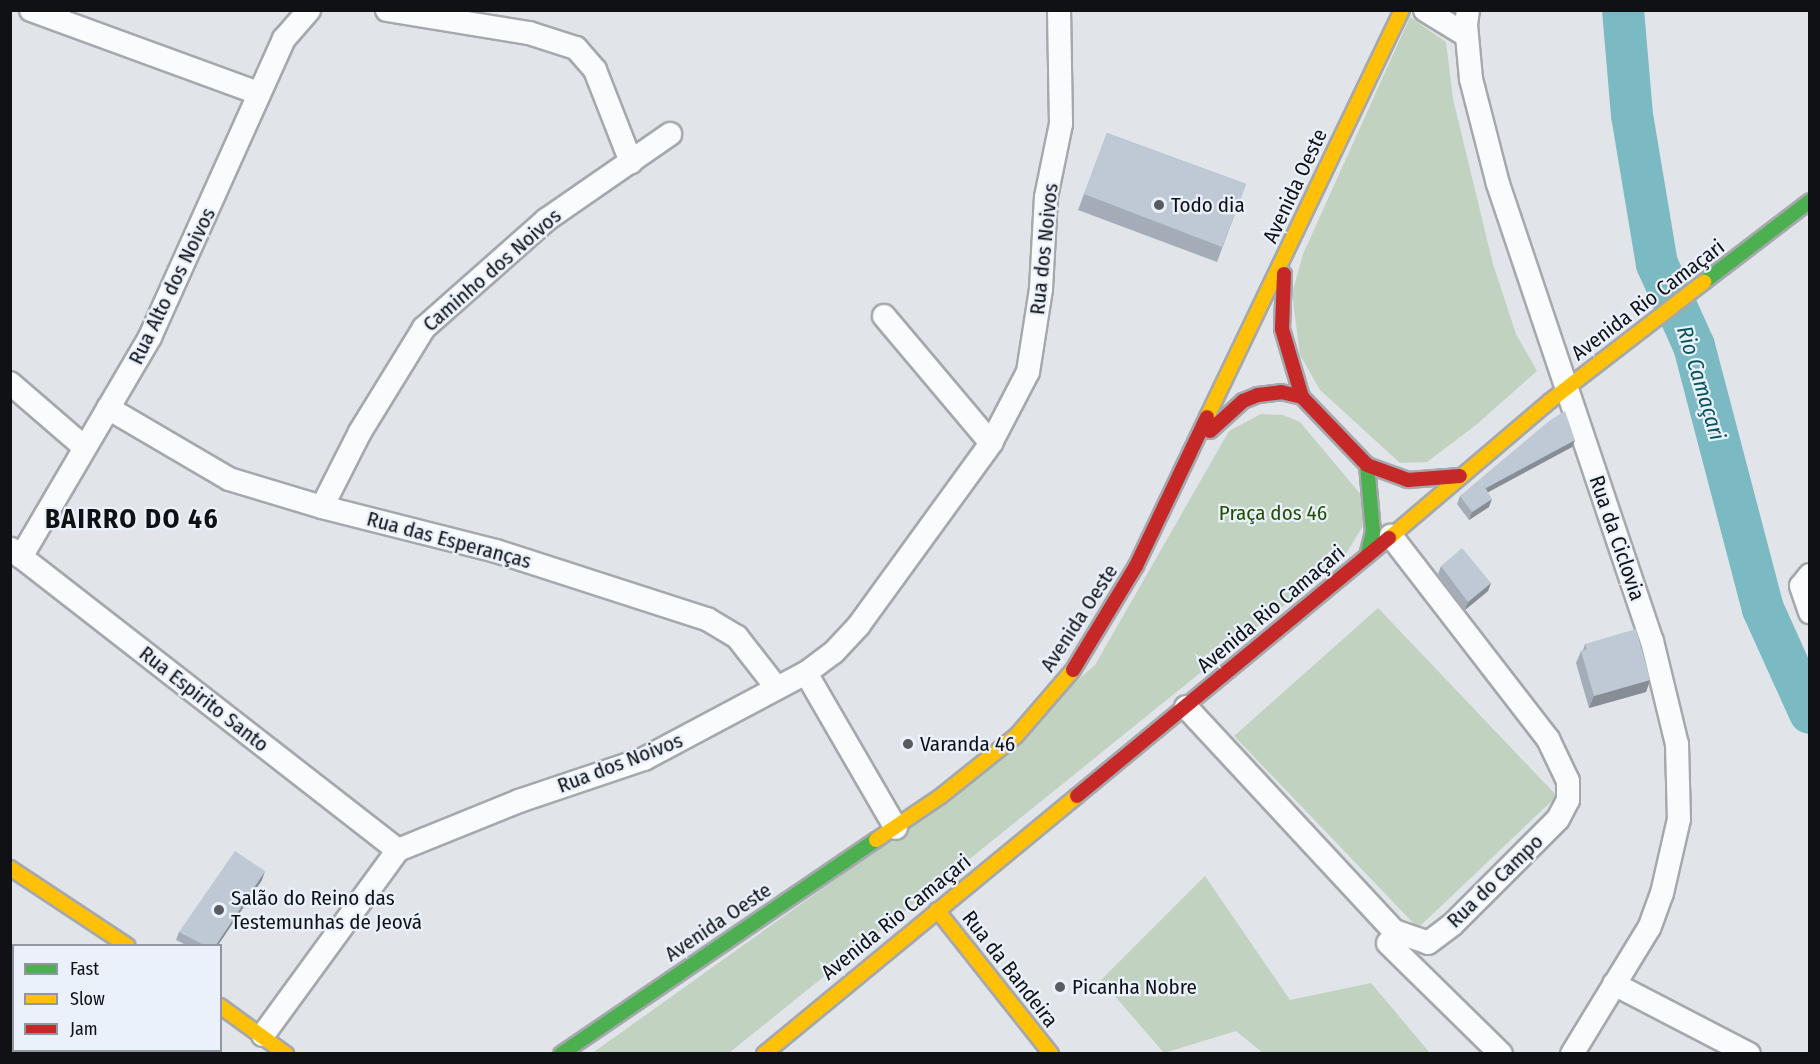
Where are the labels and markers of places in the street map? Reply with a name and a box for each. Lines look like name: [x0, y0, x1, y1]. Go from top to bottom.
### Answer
place label: Todo dia: [1171, 192, 1245, 218]
marker: Todo dia: [1152, 198, 1166, 212]
place label: Varanda 46: [920, 731, 1015, 757]
marker: Varanda 46: [901, 737, 915, 751]
place label: Salão do Reino das Testemunhas de Jeová: [231, 885, 422, 935]
marker: Salão do Reino das Testemunhas de Jeová: [212, 903, 226, 917]
place label: Picanha Nobre: [1072, 974, 1197, 1000]
marker: Picanha Nobre: [1053, 980, 1067, 994]

